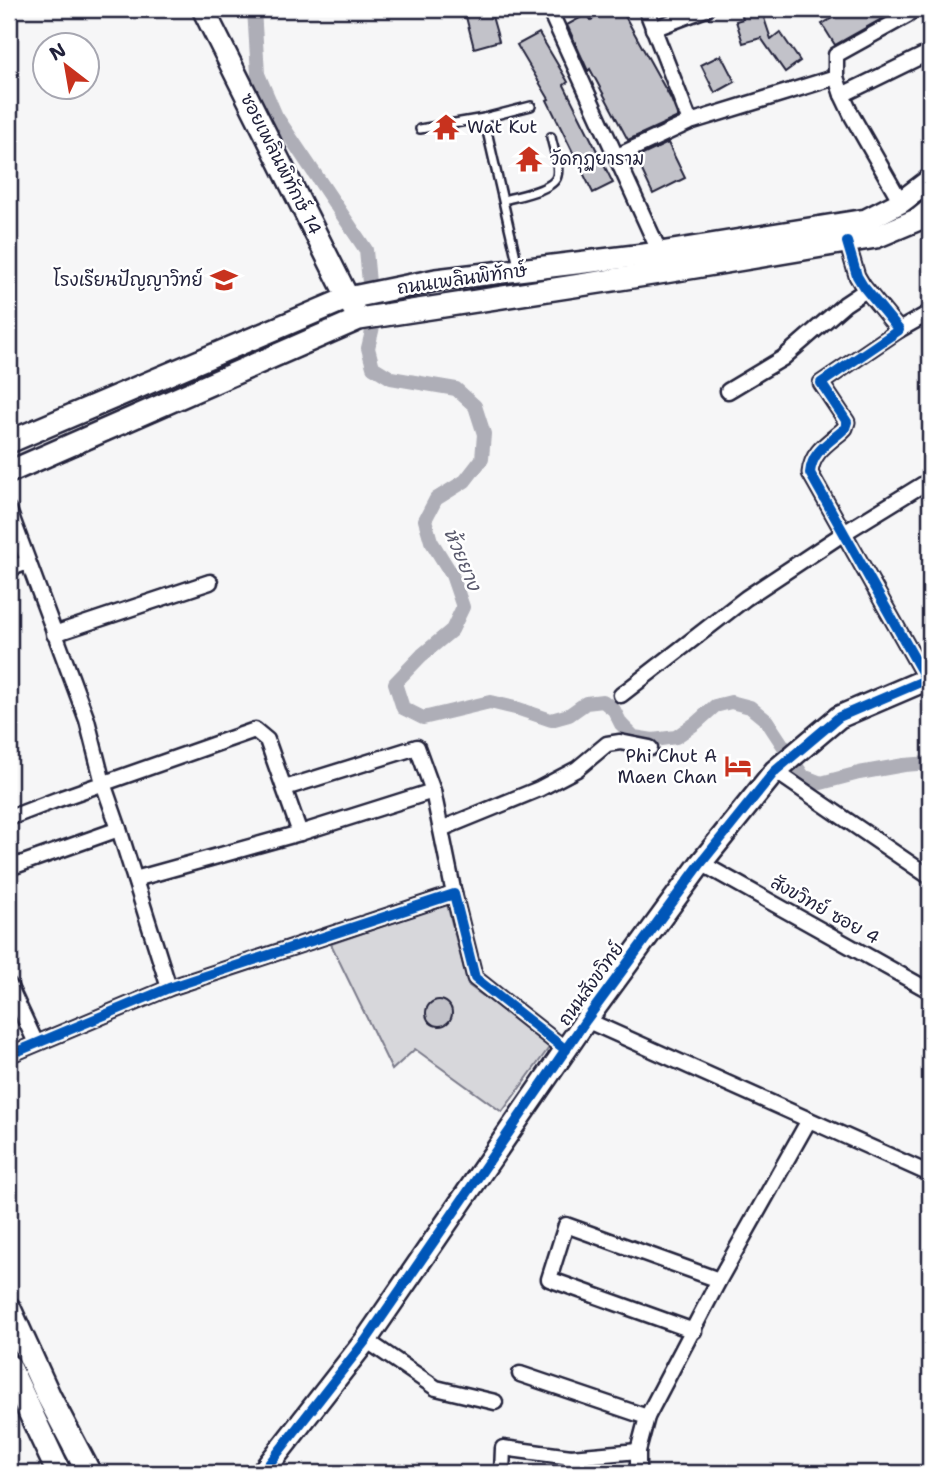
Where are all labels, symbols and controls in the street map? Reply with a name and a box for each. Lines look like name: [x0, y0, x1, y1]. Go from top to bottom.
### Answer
north arrow: [32, 32, 102, 102]
text: N: [45, 37, 70, 66]
street label: ซอยเพลินพิทักษ์ 14: [235, 89, 328, 239]
temple icon: Wat Kut: [431, 112, 461, 142]
place label: Wat Kut: [467, 115, 538, 139]
temple icon: วัดกุฏยาราม: [514, 144, 544, 174]
place label: วัดกุฏยาราม: [550, 147, 644, 173]
street label: ถนนเพลินพิทักษ์: [395, 257, 529, 300]
school or university icon: โรงเรียนปัญญาวิทย์: [209, 265, 239, 295]
place label: โรงเรียนปัญญาวิทย์: [53, 267, 203, 292]
water label: ห้วยยาง: [438, 524, 488, 596]
place label: Phi Chut A Maen Chan: [617, 744, 717, 789]
hotel icon: Phi Chut A Maen Chan: [723, 751, 753, 781]
street label: สังขวิทย์ ซอย 4: [766, 869, 884, 950]
street label: ถนนสังขวิทย์: [552, 937, 629, 1031]

